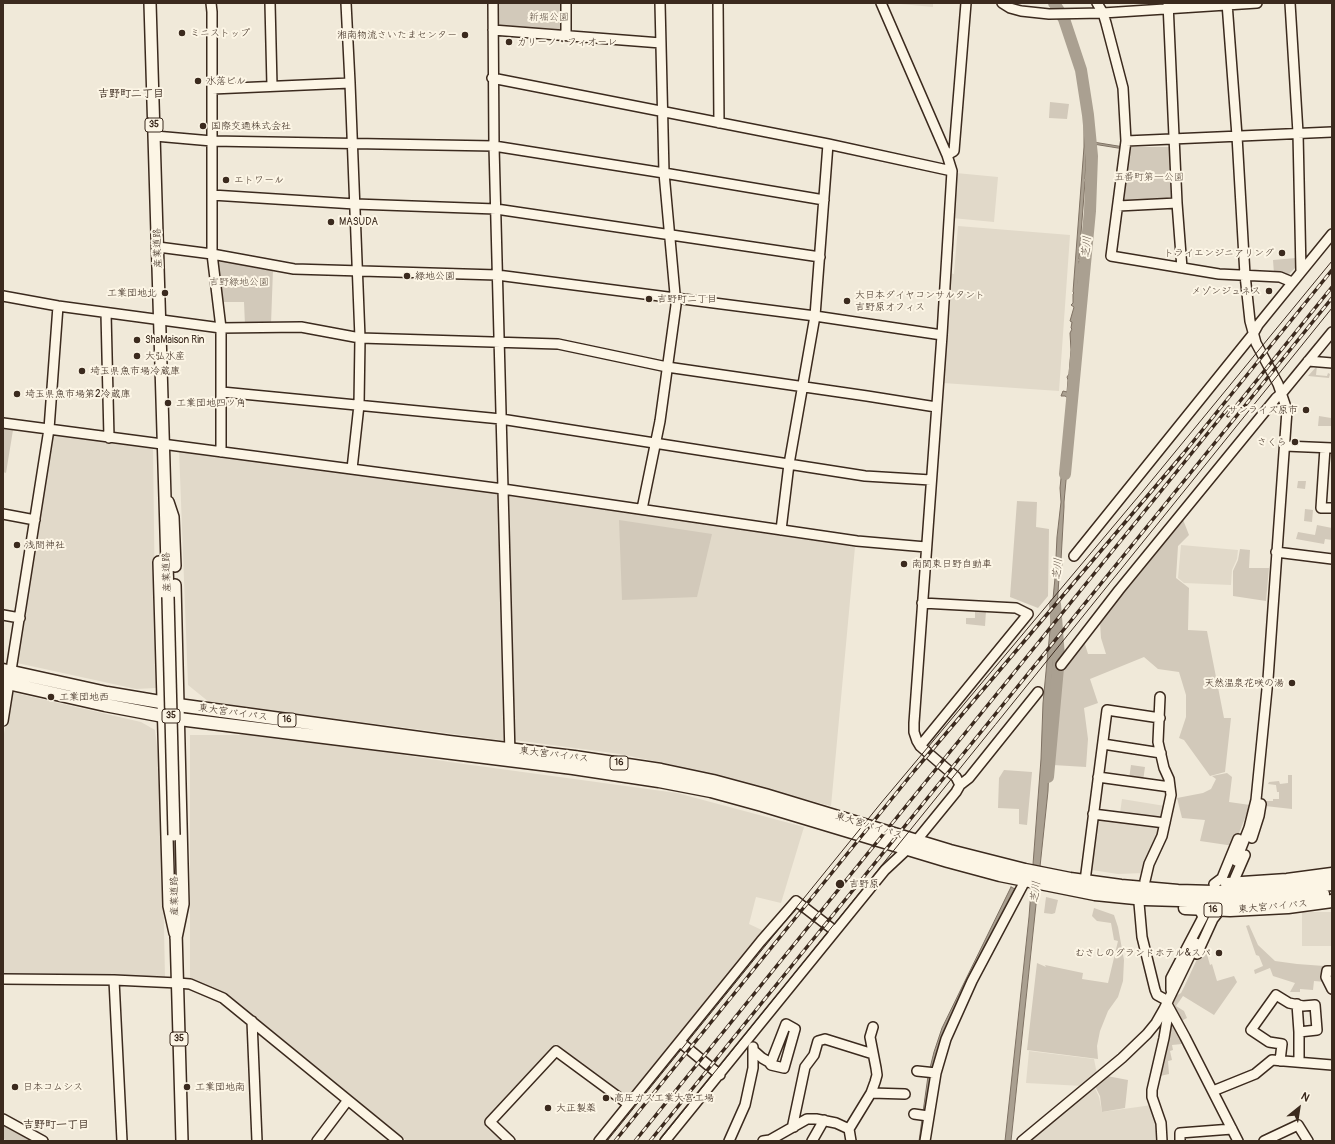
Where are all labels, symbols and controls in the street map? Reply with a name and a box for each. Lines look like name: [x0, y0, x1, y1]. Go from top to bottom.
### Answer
park label: 新堀公園: [529, 11, 569, 23]
place label: ミニストップ: [190, 27, 250, 39]
marker: ミニストップ: [177, 28, 187, 38]
place label: 湘南物流さいたまセンター: [337, 29, 457, 41]
marker: 湘南物流さいたまセンター: [460, 30, 470, 40]
place label: カリーノ・フィオーレ: [517, 36, 617, 48]
marker: カリーノ・フィオーレ: [504, 37, 514, 47]
place label: 水落ビル: [206, 75, 246, 87]
marker: 水落ビル: [193, 76, 203, 86]
district label: 吉野町二丁目: [98, 87, 164, 101]
road number: 35: [145, 118, 163, 132]
place label: 国際交通株式会社: [211, 120, 291, 132]
marker: 国際交通株式会社: [198, 121, 208, 131]
park label: 五番町第一公園: [1114, 171, 1184, 183]
place label: エトワール: [234, 174, 284, 186]
marker: エトワール: [221, 175, 231, 185]
place label: MASUDA: [339, 216, 378, 228]
marker: MASUDA: [326, 217, 336, 227]
street label: 産業道路: [151, 228, 165, 268]
water label: 芝川: [1079, 235, 1095, 259]
place label: トライエンジニアリング: [1164, 247, 1274, 259]
marker: トライエンジニアリング: [1277, 248, 1287, 258]
place label: 緑地公園: [415, 270, 455, 282]
marker: 緑地公園: [402, 271, 412, 281]
park label: 吉野緑地公園: [209, 276, 269, 288]
place label: メゾンジュネス: [1191, 285, 1261, 297]
marker: メゾンジュネス: [1264, 286, 1274, 296]
place label: 工業団地北: [107, 287, 157, 299]
marker: 工業団地北: [160, 288, 170, 298]
place label: 大日本ダイヤコンサルタント 吉野原オフィス: [855, 289, 985, 312]
place label: 吉野町二丁目: [657, 293, 717, 305]
marker: 吉野町二丁目: [644, 294, 654, 304]
marker: 大日本ダイヤコンサルタント 吉野原オフィス: [842, 296, 852, 306]
place label: ShaMaison Rin: [145, 334, 204, 346]
marker: ShaMaison Rin: [132, 335, 142, 345]
place label: 大弘水産: [145, 350, 185, 362]
marker: 大弘水産: [132, 351, 142, 361]
place label: 埼玉県魚市場冷蔵庫: [90, 365, 180, 377]
marker: 埼玉県魚市場冷蔵庫: [77, 366, 87, 376]
place label: 埼玉県魚市場第2冷蔵庫: [25, 388, 131, 400]
marker: 埼玉県魚市場第2冷蔵庫: [12, 389, 22, 399]
place label: 工業団地四ツ角: [176, 397, 246, 409]
marker: 工業団地四ツ角: [163, 398, 173, 408]
place label: サンライズ原市: [1228, 404, 1298, 416]
marker: サンライズ原市: [1301, 405, 1311, 415]
place label: さくら: [1257, 436, 1287, 448]
marker: さくら: [1290, 437, 1300, 447]
place label: 浅間神社: [25, 539, 65, 551]
marker: 浅間神社: [12, 540, 22, 550]
street label: 産業道路: [160, 552, 174, 592]
water label: 芝川: [1050, 557, 1066, 581]
place label: 南関東日野自動車: [912, 558, 992, 570]
marker: 南関東日野自動車: [899, 559, 909, 569]
place label: 天然温泉花咲の湯: [1204, 677, 1284, 689]
marker: 天然温泉花咲の湯: [1287, 678, 1297, 688]
place label: 工業団地西: [59, 691, 109, 703]
marker: 工業団地西: [46, 692, 56, 702]
street label: 東大宮バイパス: [198, 702, 268, 724]
road number: 35: [162, 709, 180, 723]
road number: 16: [278, 713, 296, 727]
street label: 東大宮バイパス: [519, 745, 589, 765]
road number: 16: [610, 756, 628, 770]
street label: 東大宮バイパス: [834, 810, 904, 842]
street label: 産業道路: [169, 876, 181, 916]
marker: 吉野原: [834, 878, 846, 890]
place label: 吉野原: [849, 878, 879, 890]
water label: 芝川: [1028, 880, 1044, 904]
street label: 東大宮バイパス: [1238, 898, 1308, 916]
road number: 16: [1204, 903, 1222, 917]
place label: むさしのグランドホテル&スパ: [1075, 947, 1211, 959]
marker: むさしのグランドホテル&スパ: [1214, 948, 1224, 958]
road number: 35: [170, 1032, 188, 1046]
place label: 日本コムシス: [23, 1081, 83, 1093]
place label: 工業団地南: [195, 1081, 245, 1093]
marker: 日本コムシス: [10, 1082, 20, 1092]
marker: 工業団地南: [182, 1082, 192, 1092]
north arrow: [1279, 1088, 1319, 1128]
text: N: [1299, 1090, 1312, 1105]
place label: 高圧ガス工業大宮工場: [614, 1092, 714, 1104]
marker: 高圧ガス工業大宮工場: [601, 1093, 611, 1103]
place label: 大正製薬: [556, 1102, 596, 1114]
marker: 大正製薬: [543, 1103, 553, 1113]
district label: 吉野町一丁目: [23, 1118, 89, 1132]

